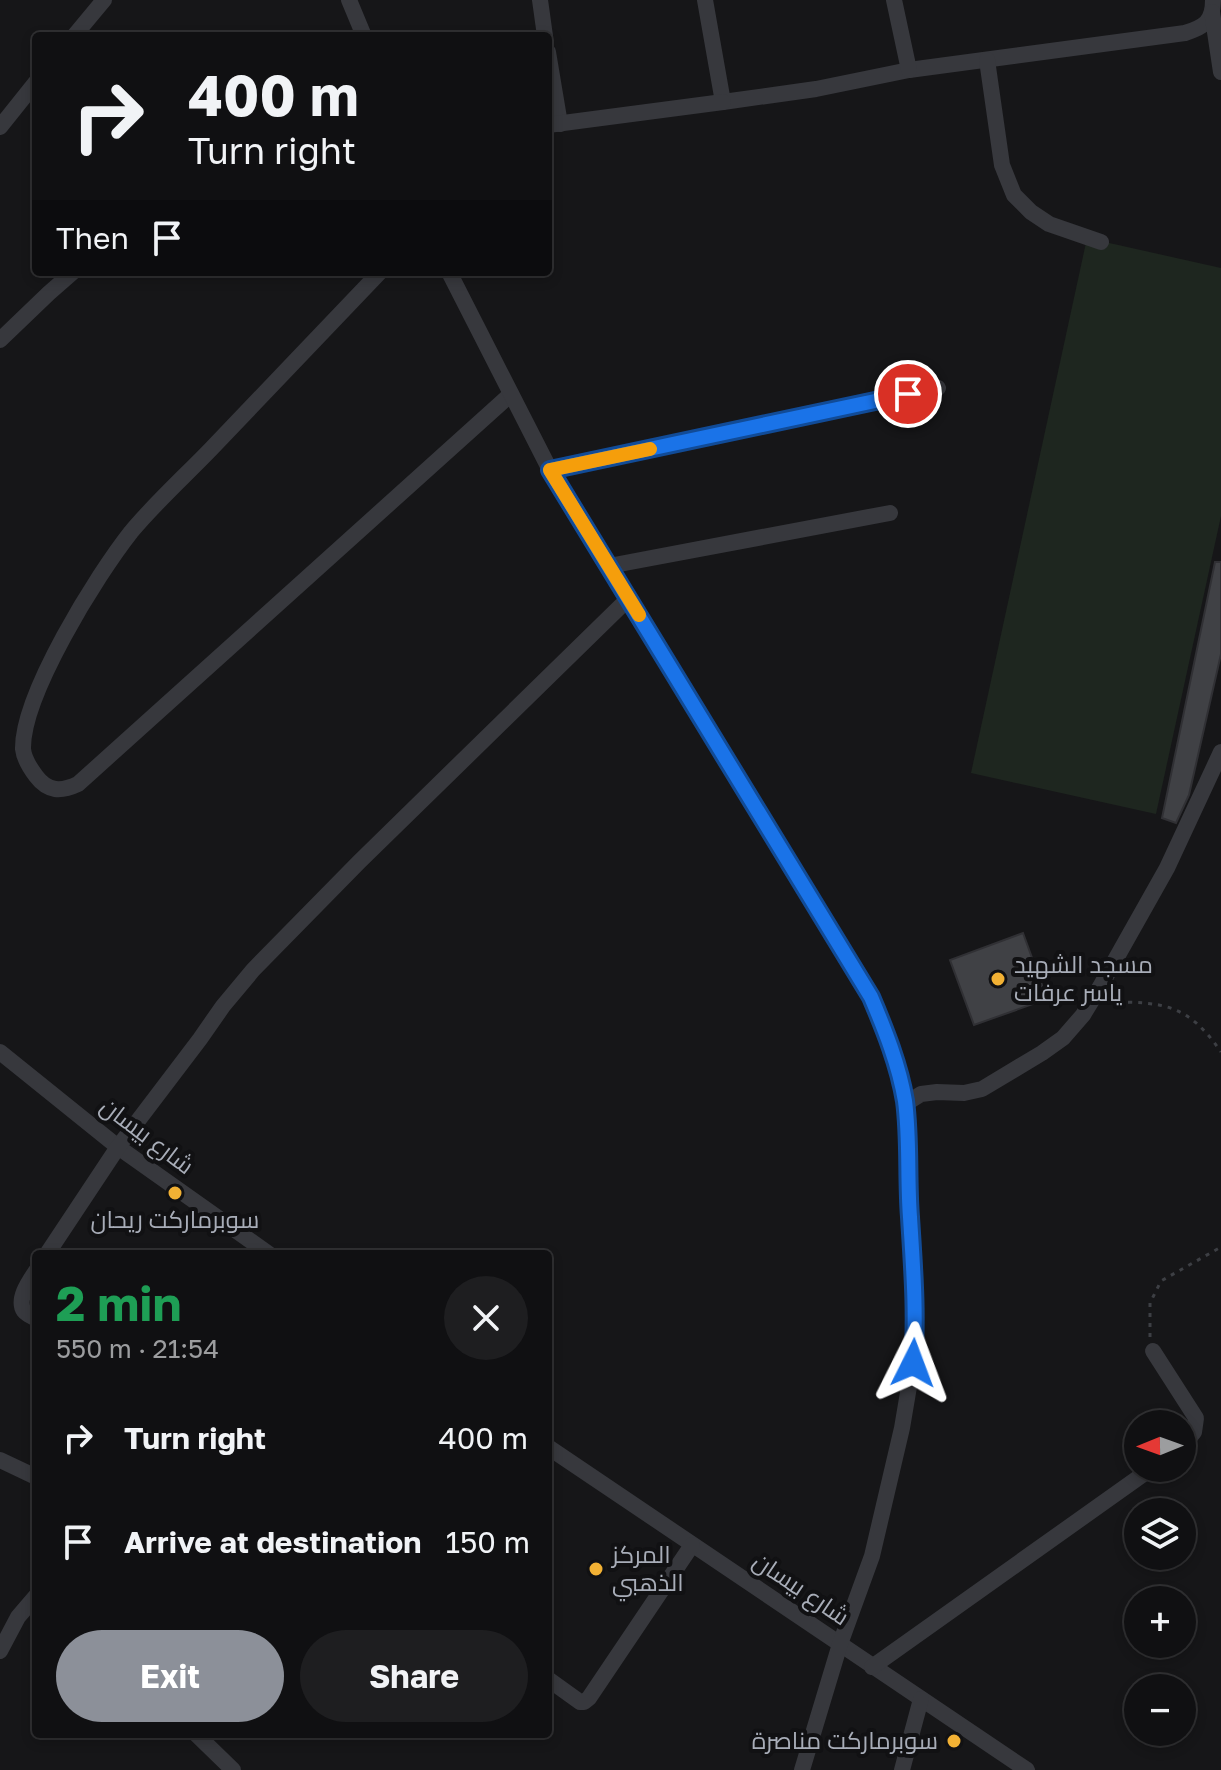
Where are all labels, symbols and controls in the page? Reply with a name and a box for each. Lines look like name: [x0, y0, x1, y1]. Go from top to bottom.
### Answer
text: 400 m: [188, 61, 359, 128]
icon: right: [56, 64, 160, 168]
text: Turn right: [188, 129, 356, 172]
icon: arrive: [145, 216, 189, 260]
text: Then: [56, 220, 129, 256]
pin: [874, 360, 942, 428]
icon: arrive: [886, 372, 930, 416]
place label: مسجد الشهيد ياسر عرفات: [1014, 949, 1153, 1006]
marker: مسجد الشهيد ياسر عرفات: [989, 970, 1007, 988]
street label: شارع بيسان: [94, 1090, 200, 1182]
marker: سوبرماركت ريحان: [166, 1184, 184, 1202]
place label: سوبرماركت ريحان: [91, 1204, 259, 1234]
text: 2 min: [56, 1274, 181, 1332]
button: close: [444, 1276, 528, 1360]
position arrow: [871, 1321, 955, 1405]
text: 550 m · 21:54: [56, 1333, 219, 1364]
north arrow: [1124, 1410, 1196, 1482]
map controls: [1124, 1410, 1196, 1746]
icon: right: [56, 1416, 100, 1460]
text: Turn right: [124, 1420, 266, 1456]
text: 400 m: [438, 1420, 528, 1456]
button: layers: [1124, 1498, 1196, 1570]
icon: arrive: [56, 1520, 100, 1564]
text: Arrive at destination: [124, 1524, 421, 1560]
text: 150 m: [445, 1524, 530, 1560]
place label: المركز الذهبي: [610, 1539, 684, 1602]
street label: شارع بيسان: [747, 1545, 855, 1633]
marker: المركز الذهبي: [587, 1560, 605, 1578]
button: +: [1124, 1586, 1196, 1658]
button: Exit: [56, 1630, 284, 1722]
button: Share: [300, 1630, 528, 1722]
button: −: [1124, 1674, 1196, 1746]
place label: سوبرماركت مناصرة: [752, 1725, 938, 1754]
marker: سوبرماركت مناصرة: [945, 1732, 963, 1750]

